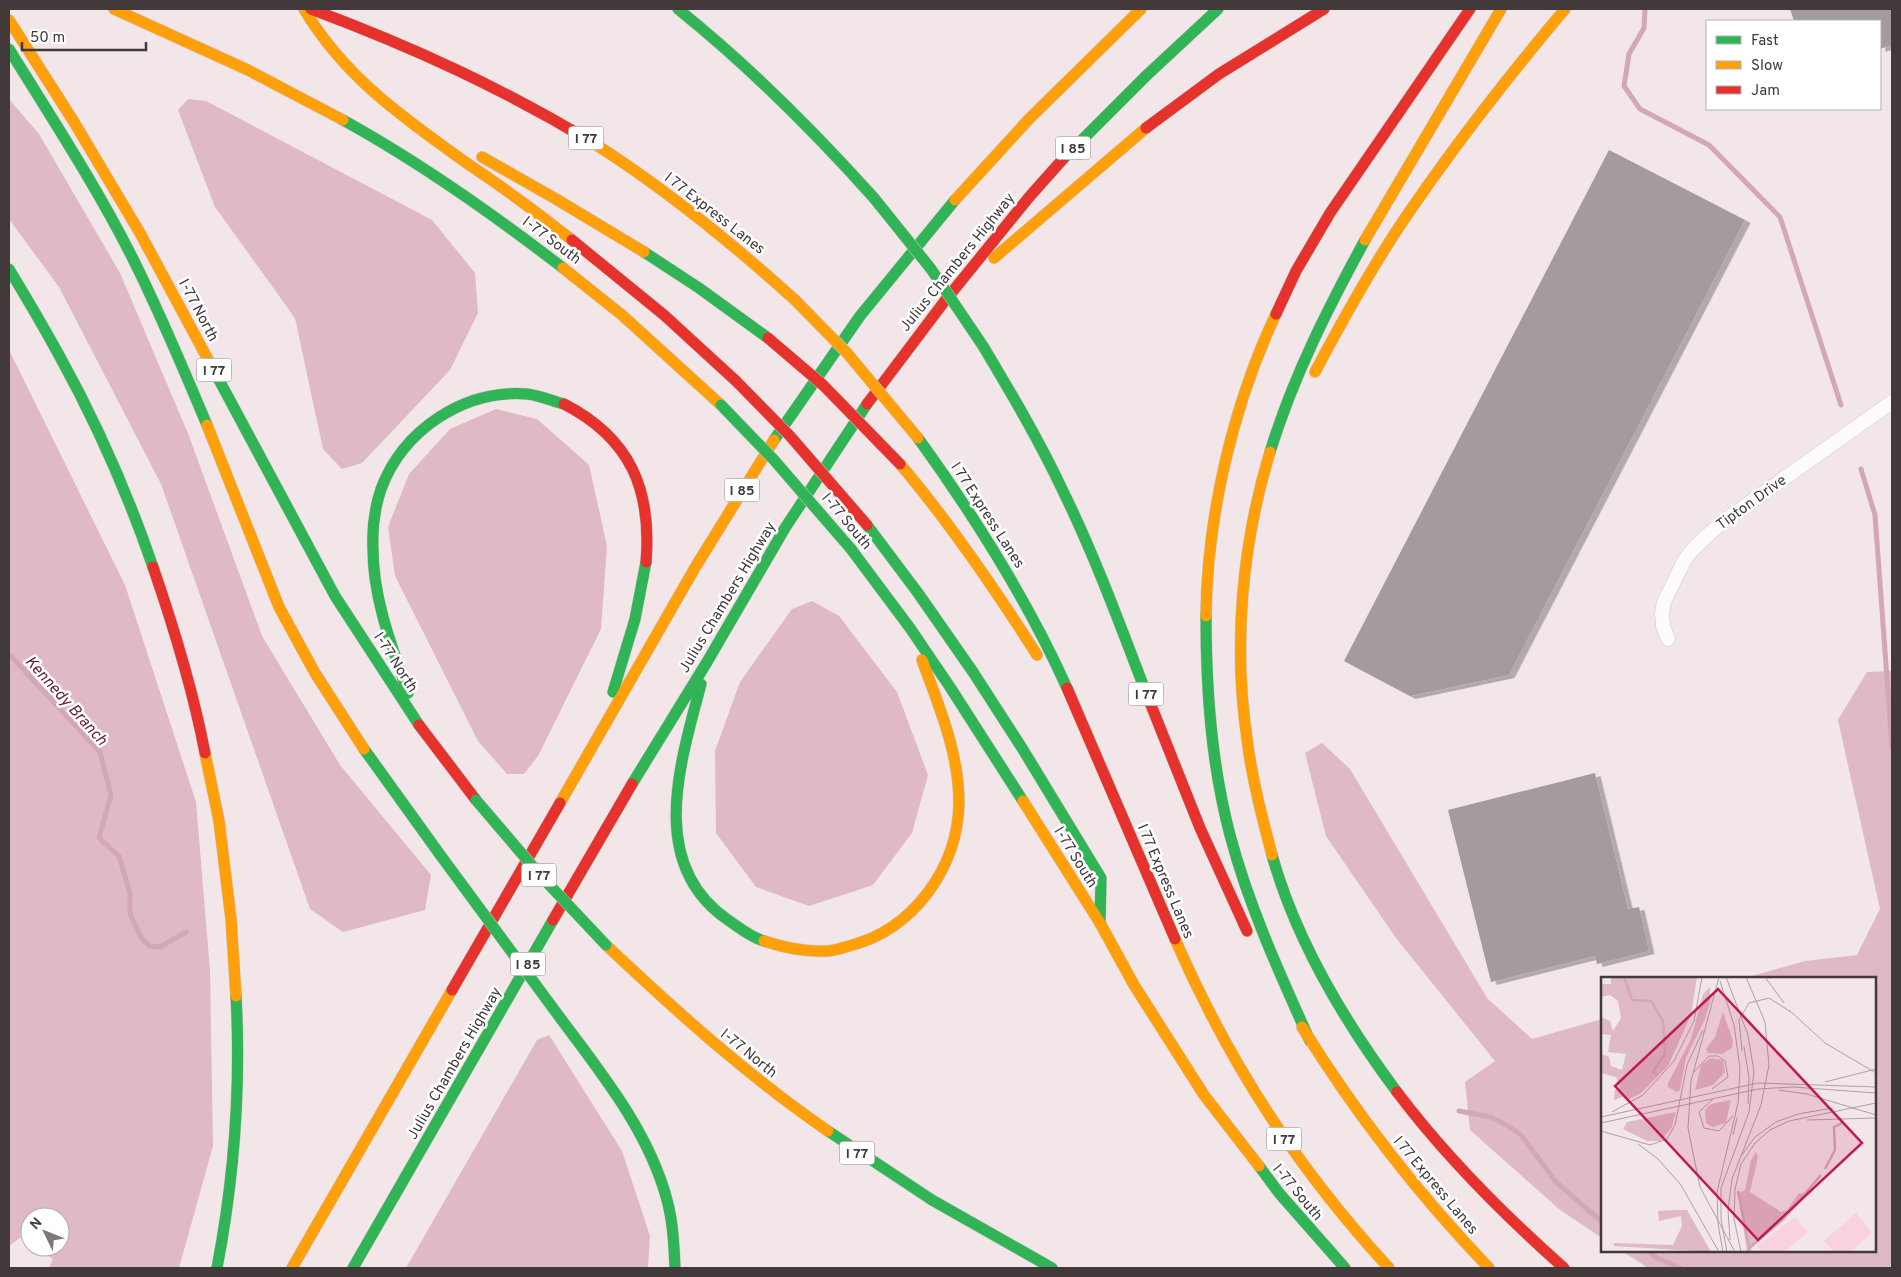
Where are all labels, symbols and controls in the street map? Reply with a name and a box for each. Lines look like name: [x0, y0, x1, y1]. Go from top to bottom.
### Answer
scale bar: [22, 20, 146, 52]
legend: [1706, 20, 1881, 110]
text: 50 m: [30, 29, 65, 48]
text: Fast: [1751, 32, 1779, 51]
text: Slow: [1751, 57, 1783, 76]
text: Jam: [1751, 82, 1780, 101]
road number: I 77: [568, 126, 604, 150]
road number: I 85: [1056, 136, 1090, 160]
street label: I 77 Express Lanes: [660, 169, 768, 259]
street label: Julius Chambers Highway: [896, 190, 1020, 336]
street label: I-77 South: [518, 213, 584, 269]
street label: I-77 North: [173, 276, 222, 345]
road number: I 77: [196, 358, 232, 382]
street label: I 77 Express Lanes: [945, 459, 1028, 572]
street label: Tipton Drive: [1713, 471, 1791, 535]
road number: I 85: [724, 478, 760, 502]
street label: I-77 South: [817, 490, 875, 554]
street label: Julius Chambers Highway: [676, 519, 781, 677]
street label: I-77 North: [368, 629, 421, 697]
water label: Kennedy Branch: [20, 652, 111, 751]
road number: I 77: [1128, 682, 1164, 706]
street label: I 77 Express Lanes: [1132, 821, 1197, 942]
street label: I-77 South: [1048, 824, 1101, 892]
road number: I 77: [522, 864, 556, 886]
road number: I 85: [510, 952, 546, 976]
inset map: [1601, 977, 1876, 1252]
street label: Julius Chambers Highway: [404, 984, 507, 1143]
street label: I-77 North: [716, 1025, 780, 1083]
road number: I 77: [1266, 1128, 1302, 1150]
street label: I 77 Express Lanes: [1388, 1133, 1482, 1239]
road number: I 77: [840, 1142, 874, 1164]
street label: I-77 South: [1268, 1161, 1326, 1225]
north arrow: [20, 1207, 70, 1257]
text: N: [27, 1215, 46, 1234]

